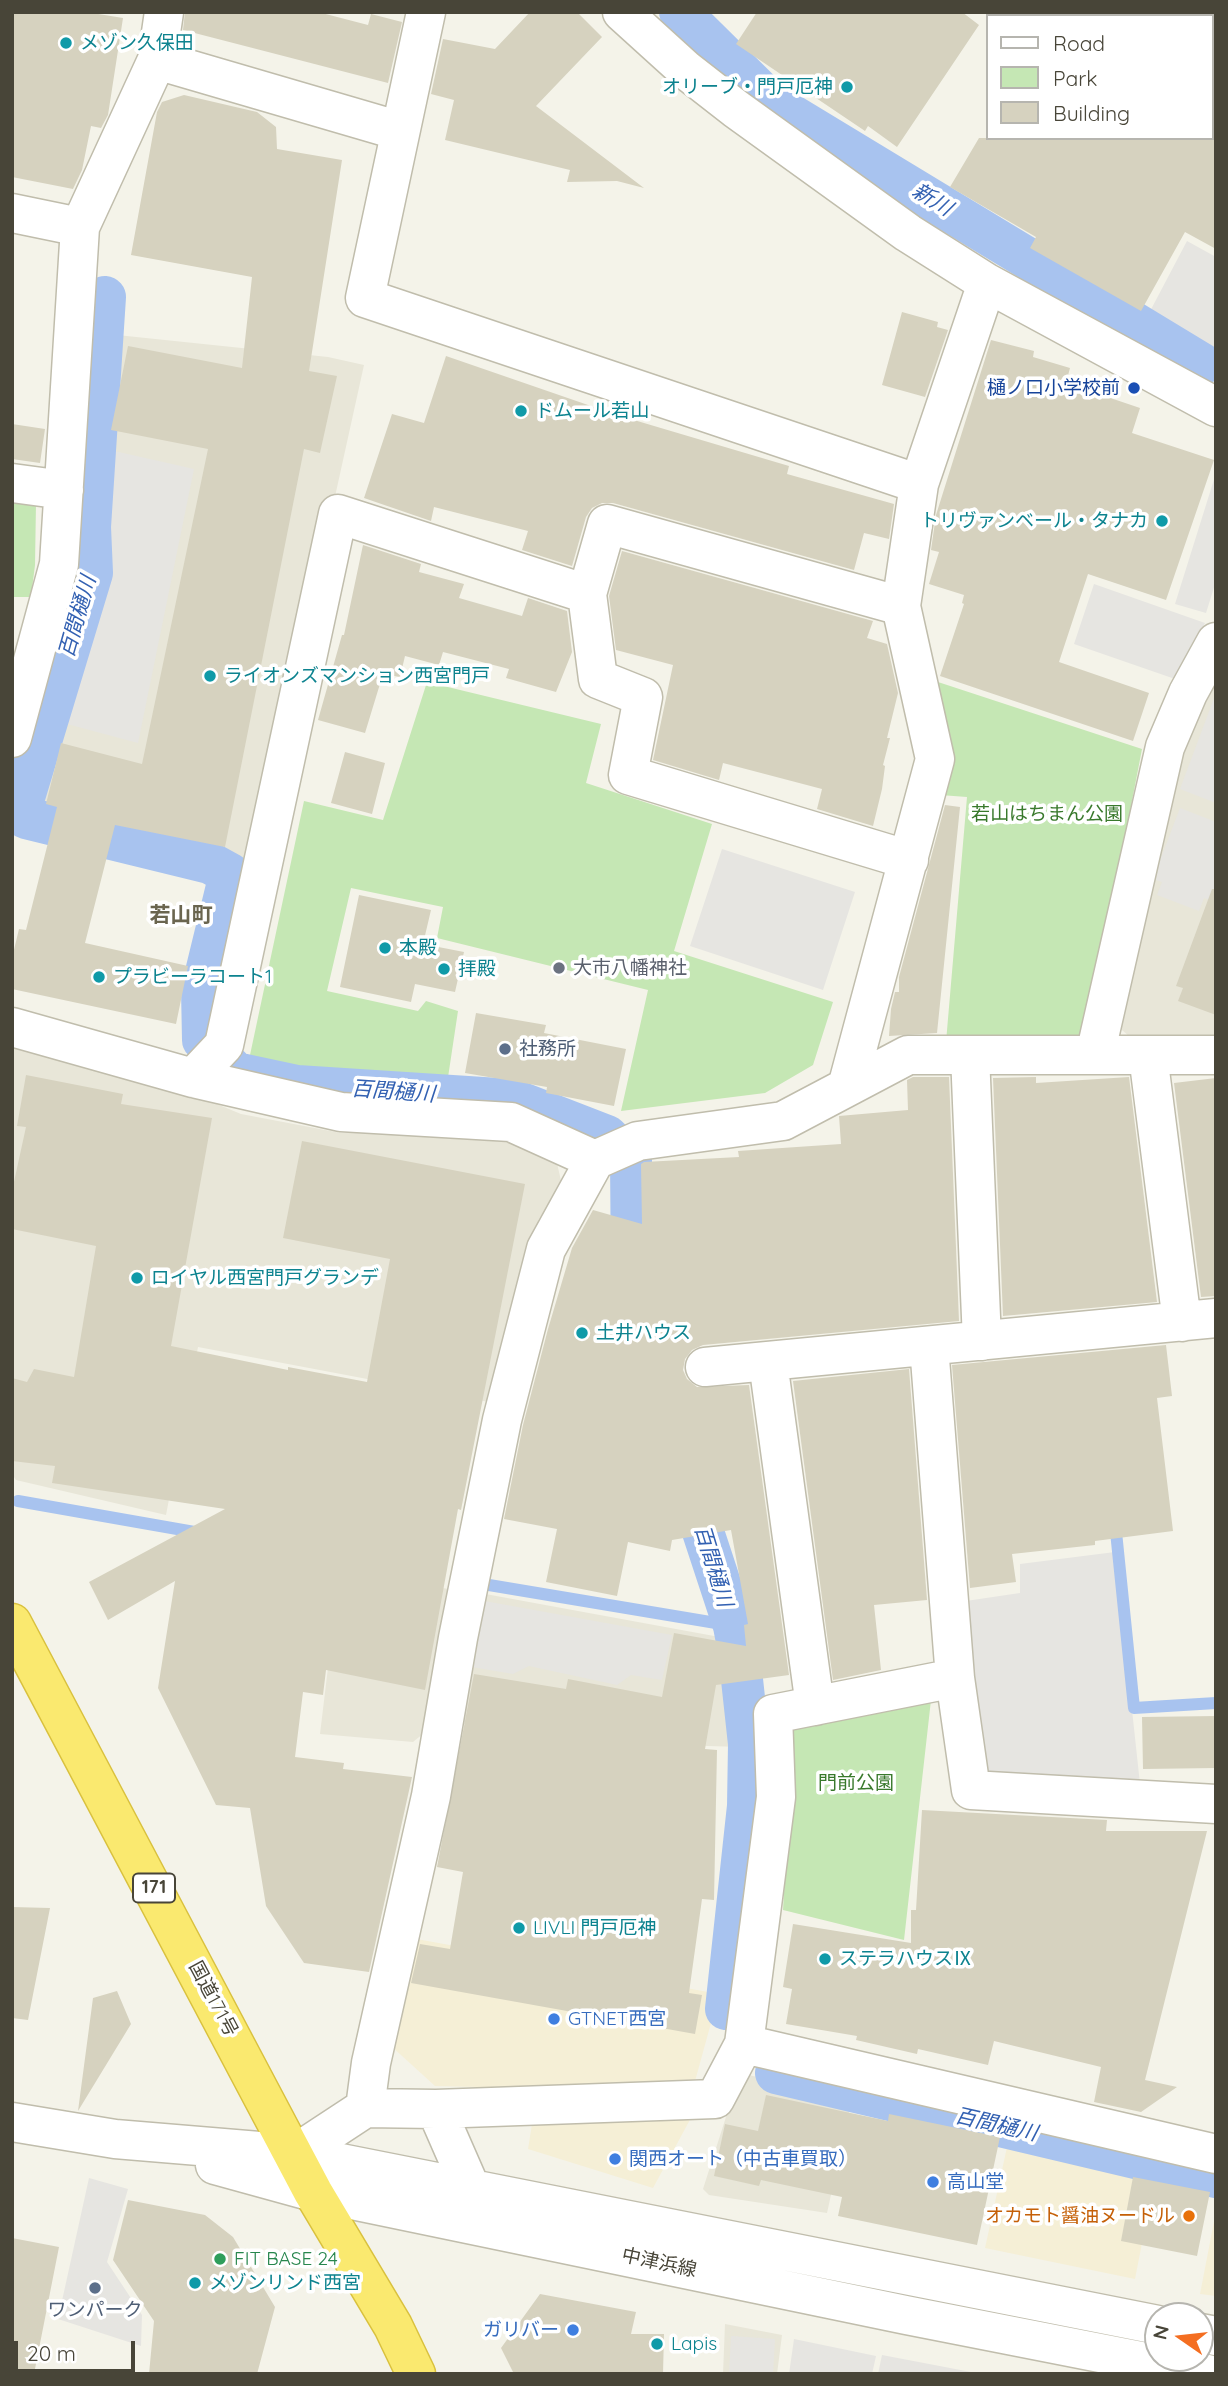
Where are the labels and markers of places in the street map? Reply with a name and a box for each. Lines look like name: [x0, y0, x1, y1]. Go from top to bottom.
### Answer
place label: メゾン久保田: [80, 32, 194, 54]
marker: メゾン久保田: [58, 35, 74, 51]
place label: オリーブ・門戸厄神: [662, 76, 833, 98]
marker: オリーブ・門戸厄神: [839, 79, 855, 95]
place label: 樋ノ口小学校前: [987, 377, 1120, 399]
marker: 樋ノ口小学校前: [1126, 380, 1142, 396]
place label: ドムール若山: [535, 400, 649, 422]
marker: ドムール若山: [513, 403, 529, 419]
place label: トリヴァンベール・タナカ: [920, 510, 1148, 532]
marker: トリヴァンベール・タナカ: [1154, 513, 1170, 529]
place label: ライオンズマンション西宮門戸: [224, 665, 490, 687]
marker: ライオンズマンション西宮門戸: [202, 668, 218, 684]
place label: 本殿: [399, 937, 437, 959]
marker: 本殿: [377, 940, 393, 956]
place label: 大市八幡神社: [573, 957, 687, 979]
place label: 拝殿: [458, 958, 496, 980]
marker: 大市八幡神社: [551, 960, 567, 976]
marker: 拝殿: [436, 961, 452, 977]
place label: プラビーラコート1: [113, 966, 272, 988]
marker: プラビーラコート1: [91, 969, 107, 985]
place label: 社務所: [519, 1038, 576, 1060]
marker: 社務所: [497, 1041, 513, 1057]
place label: ロイヤル西宮門戸グランデ: [151, 1267, 379, 1289]
marker: ロイヤル西宮門戸グランデ: [129, 1270, 145, 1286]
place label: 土井ハウス: [596, 1322, 691, 1344]
marker: 土井ハウス: [574, 1325, 590, 1341]
place label: LIVLI 門戸厄神: [533, 1917, 657, 1939]
marker: LIVLI 門戸厄神: [511, 1920, 527, 1936]
place label: ステラハウスⅨ: [839, 1948, 972, 1970]
marker: ステラハウスⅨ: [817, 1951, 833, 1967]
place label: GTNET西宮: [568, 2008, 666, 2030]
marker: GTNET西宮: [546, 2011, 562, 2027]
place label: 関西オート（中古車買取）: [629, 2148, 857, 2170]
marker: 関西オート（中古車買取）: [607, 2151, 623, 2167]
place label: 高山堂: [947, 2171, 1004, 2193]
marker: 高山堂: [925, 2174, 941, 2190]
place label: オカモト醤油ヌードル: [985, 2205, 1175, 2227]
marker: オカモト醤油ヌードル: [1181, 2208, 1197, 2224]
place label: FIT BASE 24: [234, 2248, 338, 2270]
marker: FIT BASE 24: [212, 2251, 228, 2267]
place label: メゾンリンド西宮: [209, 2272, 361, 2294]
marker: メゾンリンド西宮: [187, 2275, 203, 2291]
marker: ワンパーク: [87, 2280, 103, 2296]
place label: ワンパーク: [48, 2299, 142, 2321]
place label: ガリバー: [483, 2319, 559, 2341]
marker: ガリバー: [565, 2322, 581, 2338]
place label: Lapis: [671, 2333, 717, 2355]
marker: Lapis: [649, 2336, 665, 2352]

